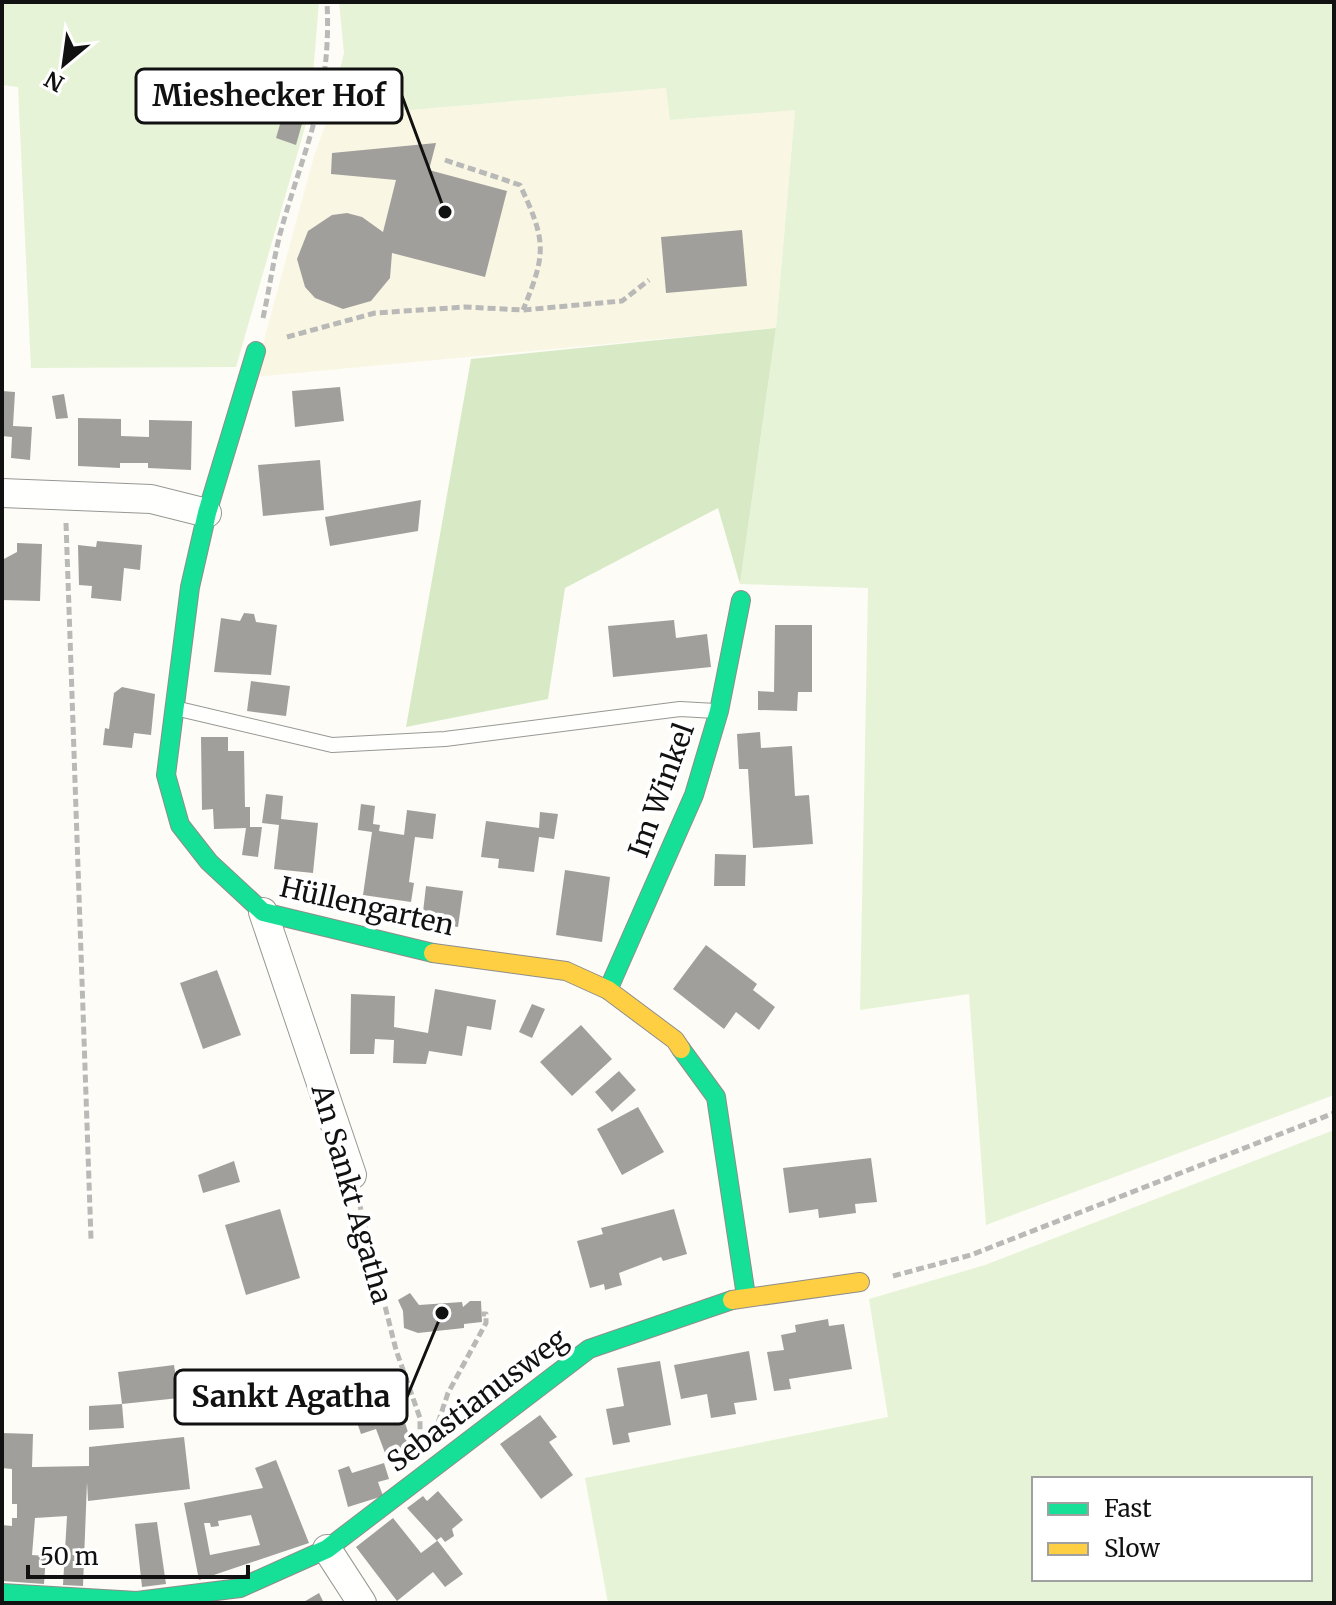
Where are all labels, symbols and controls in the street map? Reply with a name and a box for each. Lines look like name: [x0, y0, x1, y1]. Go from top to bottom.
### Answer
north arrow: [24, 24, 104, 104]
text: N: [39, 65, 69, 98]
callout: Mieshecker Hof: [136, 69, 402, 123]
text: Mieshecker Hof: [152, 76, 387, 114]
street label: Im Winkel: [620, 718, 702, 862]
street label: Hüllengarten: [276, 868, 458, 944]
street label: An Sankt Agatha: [303, 1079, 401, 1308]
street label: Sebastianusweg: [380, 1320, 574, 1480]
callout: Sankt Agatha: [175, 1370, 407, 1424]
text: Sankt Agatha: [191, 1377, 391, 1415]
legend: [1032, 1477, 1312, 1581]
text: Fast: [1104, 1493, 1152, 1524]
scale bar: [28, 1529, 248, 1579]
text: Slow: [1104, 1533, 1160, 1564]
text: 50 m: [40, 1541, 99, 1572]

